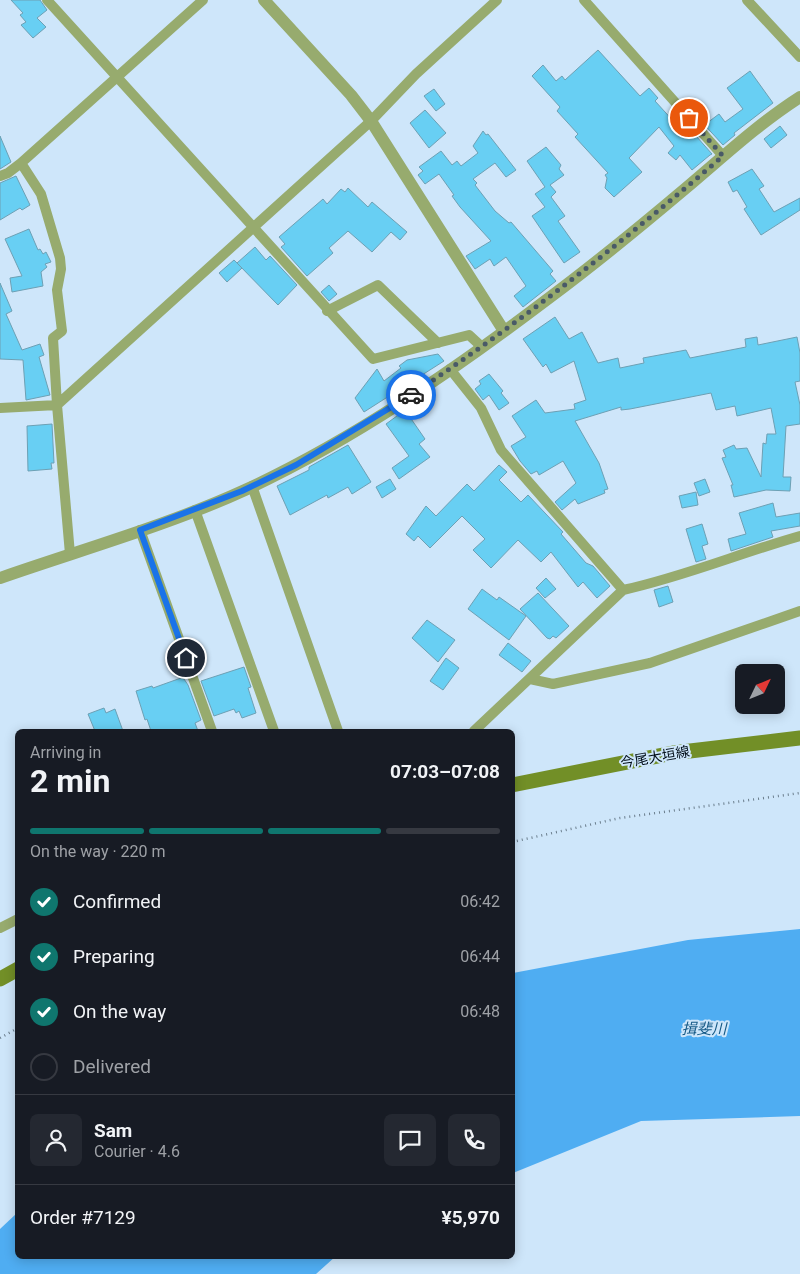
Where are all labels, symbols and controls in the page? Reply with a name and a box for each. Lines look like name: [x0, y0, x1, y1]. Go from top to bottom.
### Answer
pin: [668, 97, 710, 139]
icon: bag: [675, 104, 703, 132]
courier: [386, 370, 436, 420]
icon: car: [397, 381, 425, 409]
pin: [165, 637, 207, 679]
icon: home: [172, 644, 200, 672]
north arrow: [735, 664, 785, 714]
map controls: [735, 664, 785, 714]
text: Arriving in: [30, 743, 101, 762]
street label: 今尾大垣線: [619, 743, 691, 771]
text: 07:03–07:08: [390, 760, 500, 783]
text: 2 min: [30, 762, 110, 800]
text: On the way · 220 m: [30, 842, 166, 861]
icon: check: [30, 888, 58, 916]
text: Confirmed: [73, 890, 161, 913]
text: 06:42: [460, 892, 500, 911]
icon: check: [30, 943, 58, 971]
text: Preparing: [73, 945, 155, 968]
text: 06:44: [460, 947, 500, 966]
icon: check: [30, 998, 58, 1026]
text: On the way: [73, 1000, 166, 1023]
text: 06:48: [460, 1002, 500, 1021]
water label: 揖斐川: [681, 1020, 728, 1038]
text: Delivered: [73, 1055, 151, 1078]
button: person: [30, 1114, 82, 1166]
button: chat: [384, 1114, 436, 1166]
button: phone: [448, 1114, 500, 1166]
text: Sam: [94, 1119, 132, 1142]
text: Courier · 4.6: [94, 1142, 180, 1161]
text: Order #7129: [30, 1206, 136, 1229]
text: ¥5,970: [442, 1206, 500, 1229]

